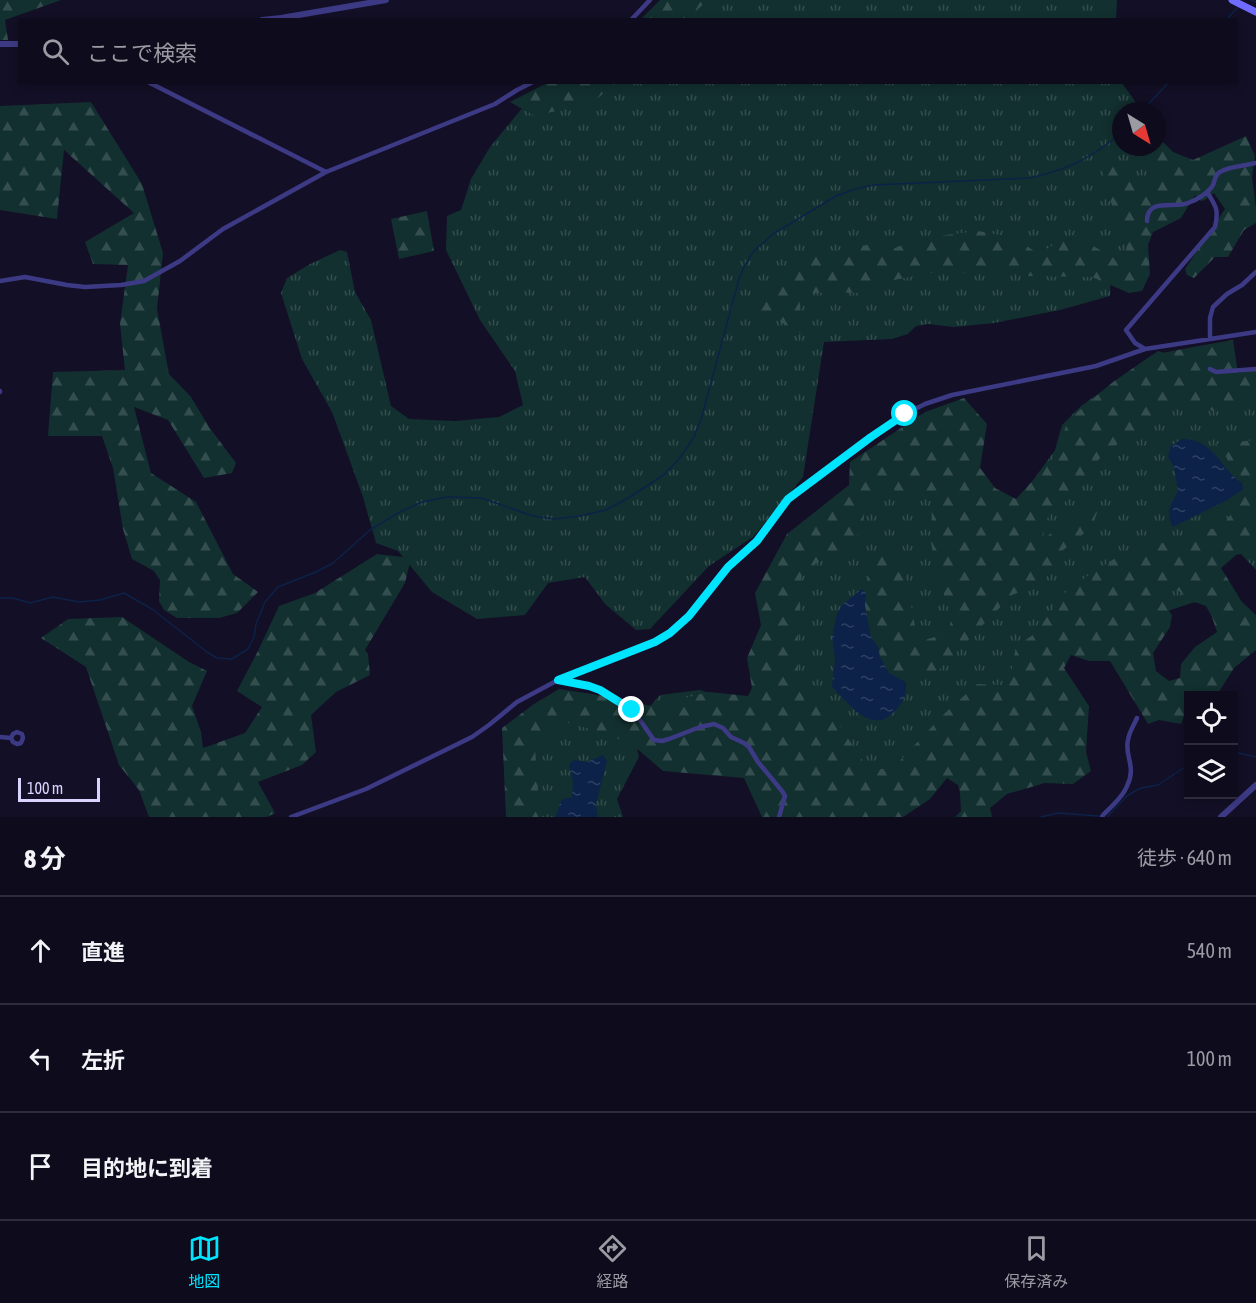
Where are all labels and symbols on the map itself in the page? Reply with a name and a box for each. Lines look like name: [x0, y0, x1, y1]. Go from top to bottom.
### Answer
north arrow: [1112, 102, 1166, 156]
route start: [891, 400, 917, 426]
route end: [618, 696, 644, 722]
scale bar: [18, 775, 100, 802]

